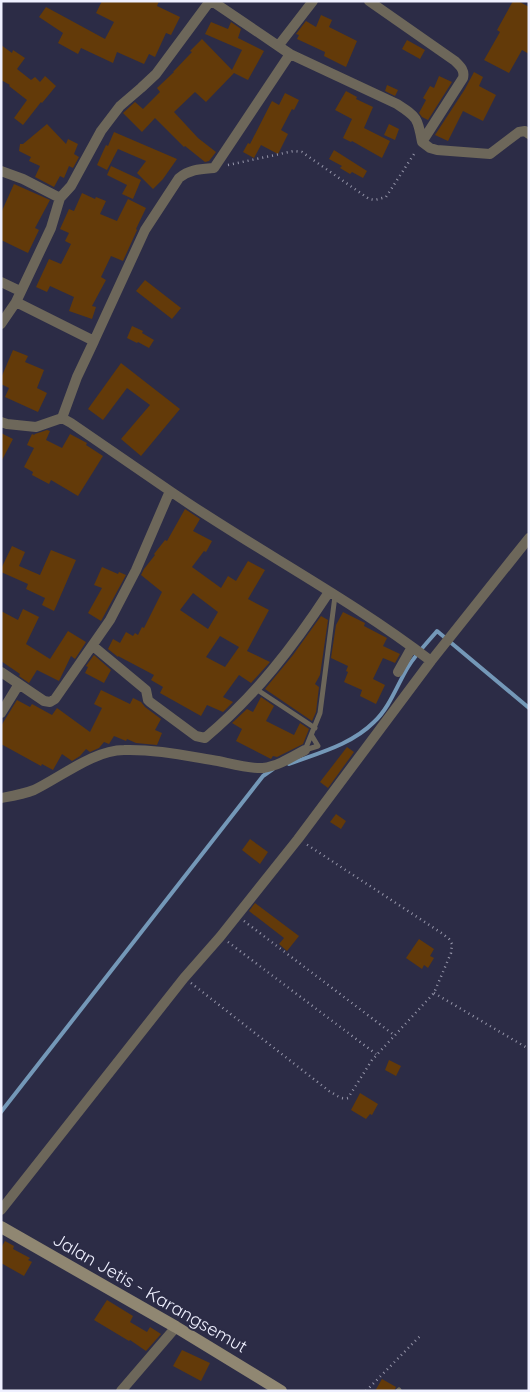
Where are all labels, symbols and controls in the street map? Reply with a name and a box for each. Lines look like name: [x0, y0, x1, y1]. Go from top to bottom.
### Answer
street label: Jalan Jetis - Karangsemut: [49, 1227, 252, 1358]

